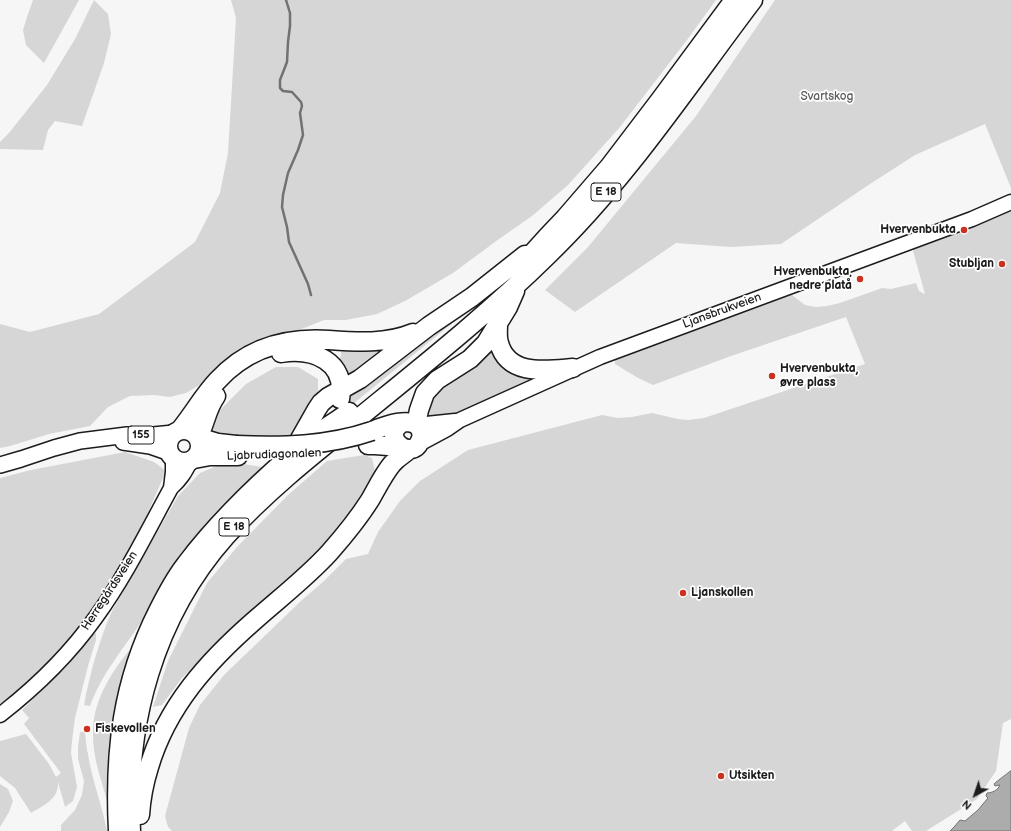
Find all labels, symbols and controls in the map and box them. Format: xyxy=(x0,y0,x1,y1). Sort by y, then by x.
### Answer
park label: Svartskog xyxy=(800,90,854,104)
road number: E 18 xyxy=(591,183,621,201)
place label: Hvervenbukta xyxy=(880,223,956,237)
marker: Hvervenbukta xyxy=(959,225,969,235)
place label: Stubljan xyxy=(949,257,994,271)
marker: Stubljan xyxy=(997,259,1007,269)
place label: Hvervenbukta, nedre platå xyxy=(774,265,852,293)
marker: Hvervenbukta, nedre platå xyxy=(855,274,865,284)
street label: Ljansbrukveien xyxy=(681,290,763,332)
place label: Hvervenbukta, øvre plass xyxy=(780,362,858,390)
marker: Hvervenbukta, øvre plass xyxy=(767,371,777,381)
road number: 155 xyxy=(128,426,154,444)
street label: Ljabrudiagonalen xyxy=(226,446,322,464)
road number: E 18 xyxy=(219,518,249,536)
street label: Herregårdsveien xyxy=(79,549,141,633)
place label: Ljanskollen xyxy=(691,586,753,600)
marker: Ljanskollen xyxy=(678,588,688,598)
place label: Fiskevollen xyxy=(95,722,156,736)
marker: Fiskevollen xyxy=(82,724,92,734)
place label: Utsikten xyxy=(729,769,774,783)
marker: Utsikten xyxy=(716,771,726,781)
north arrow xyxy=(955,775,995,815)
text: N xyxy=(960,797,974,812)

